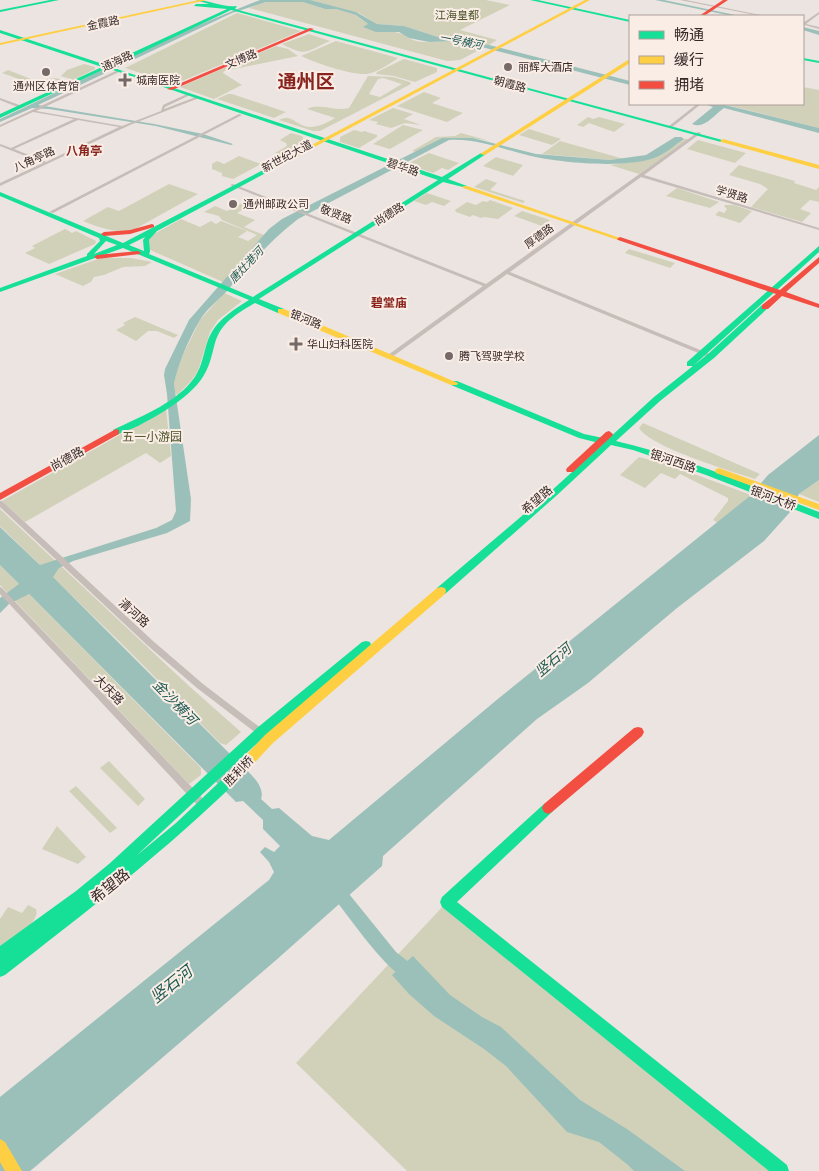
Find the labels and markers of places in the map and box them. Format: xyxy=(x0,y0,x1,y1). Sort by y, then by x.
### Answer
marker: 丽辉大酒店 xyxy=(502,61,514,73)
place label: 丽辉大酒店 xyxy=(518,61,573,73)
marker: 通州区体育馆 xyxy=(40,66,52,78)
marker: 城南医院 xyxy=(118,73,132,87)
place label: 城南医院 xyxy=(136,74,180,86)
place label: 通州区体育馆 xyxy=(13,80,79,92)
marker: 通州邮政公司 xyxy=(227,198,239,210)
place label: 通州邮政公司 xyxy=(243,198,309,210)
marker: 华山妇科医院 xyxy=(289,337,303,351)
place label: 华山妇科医院 xyxy=(307,338,373,350)
marker: 腾飞驾驶学校 xyxy=(443,350,455,362)
place label: 腾飞驾驶学校 xyxy=(459,350,525,362)

